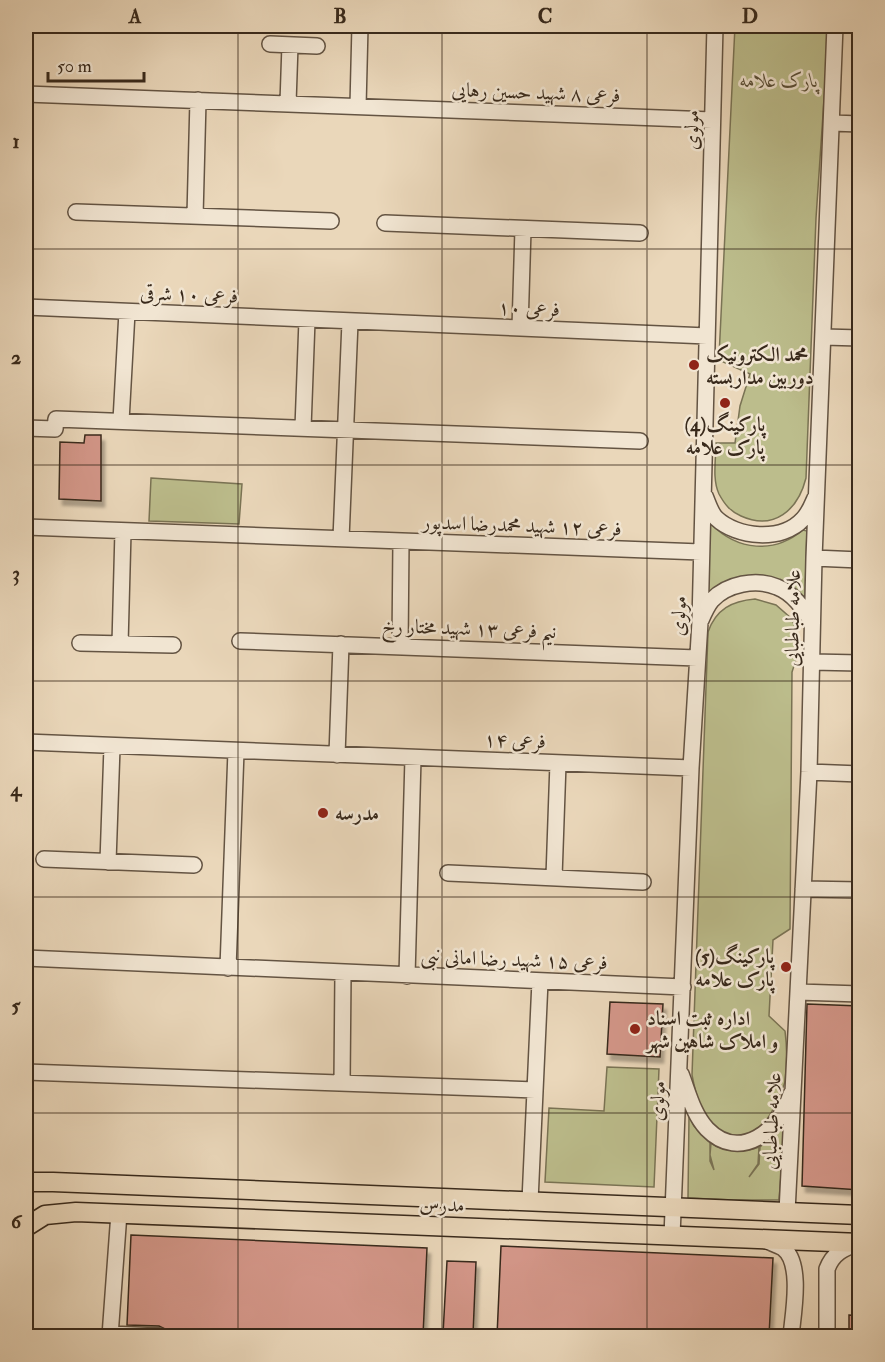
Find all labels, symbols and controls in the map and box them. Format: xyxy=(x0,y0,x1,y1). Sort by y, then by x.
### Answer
text: A xyxy=(128,4,142,29)
text: B xyxy=(333,4,347,29)
text: C xyxy=(538,4,552,29)
text: D xyxy=(742,4,758,29)
scale bar xyxy=(48,45,144,83)
text: 50 m xyxy=(57,55,92,78)
park label: پارک علامه xyxy=(740,68,821,95)
street label: فرعی ۸ شهید حسین رهایی xyxy=(451,77,621,109)
street label: مولوی xyxy=(679,110,704,150)
text: 1 xyxy=(12,129,20,154)
street label: فرعی ۱۰ شرقی xyxy=(139,280,239,310)
street label: فرعی ۱۰ xyxy=(498,295,560,322)
place label: محمد الکترونیک دوربین مداربسته xyxy=(706,342,814,390)
text: 2 xyxy=(11,345,21,370)
marker: محمد الکترونیک دوربین مداربسته xyxy=(687,358,701,372)
marker: پارکینگ(4) پارک علامه xyxy=(718,396,732,410)
place label: پارکینگ(4) پارک علامه xyxy=(685,411,767,462)
street label: فرعی ۱۲ شهید محمدرضا اسدپور xyxy=(420,509,622,543)
text: 3 xyxy=(12,561,20,586)
street label: علامه طباطبایی xyxy=(779,569,807,667)
street label: مولوی xyxy=(665,595,692,637)
street label: نیم فرعی ۱۳ شهید مختار رخ xyxy=(381,613,557,651)
street label: فرعی ۱۴ xyxy=(484,727,546,754)
text: 4 xyxy=(10,777,23,802)
place label: مدرسه xyxy=(335,801,379,826)
marker: مدرسه xyxy=(316,806,330,820)
place label: پارکینگ(5) پارک علامه xyxy=(695,943,775,994)
street label: فرعی ۱۵ شهید رضا امانی نبی xyxy=(420,944,608,977)
marker: پارکینگ(5) پارک علامه xyxy=(779,960,793,974)
text: 5 xyxy=(12,993,22,1018)
place label: اداره ثبت اسناد و املاک شاهین شهر xyxy=(645,1006,778,1054)
marker: اداره ثبت اسناد و املاک شاهین شهر xyxy=(628,1022,642,1036)
street label: علامه طباطبایی xyxy=(756,1072,788,1170)
street label: مولوی xyxy=(644,1080,671,1122)
street label: مدرس xyxy=(419,1191,465,1218)
text: 6 xyxy=(11,1209,23,1234)

